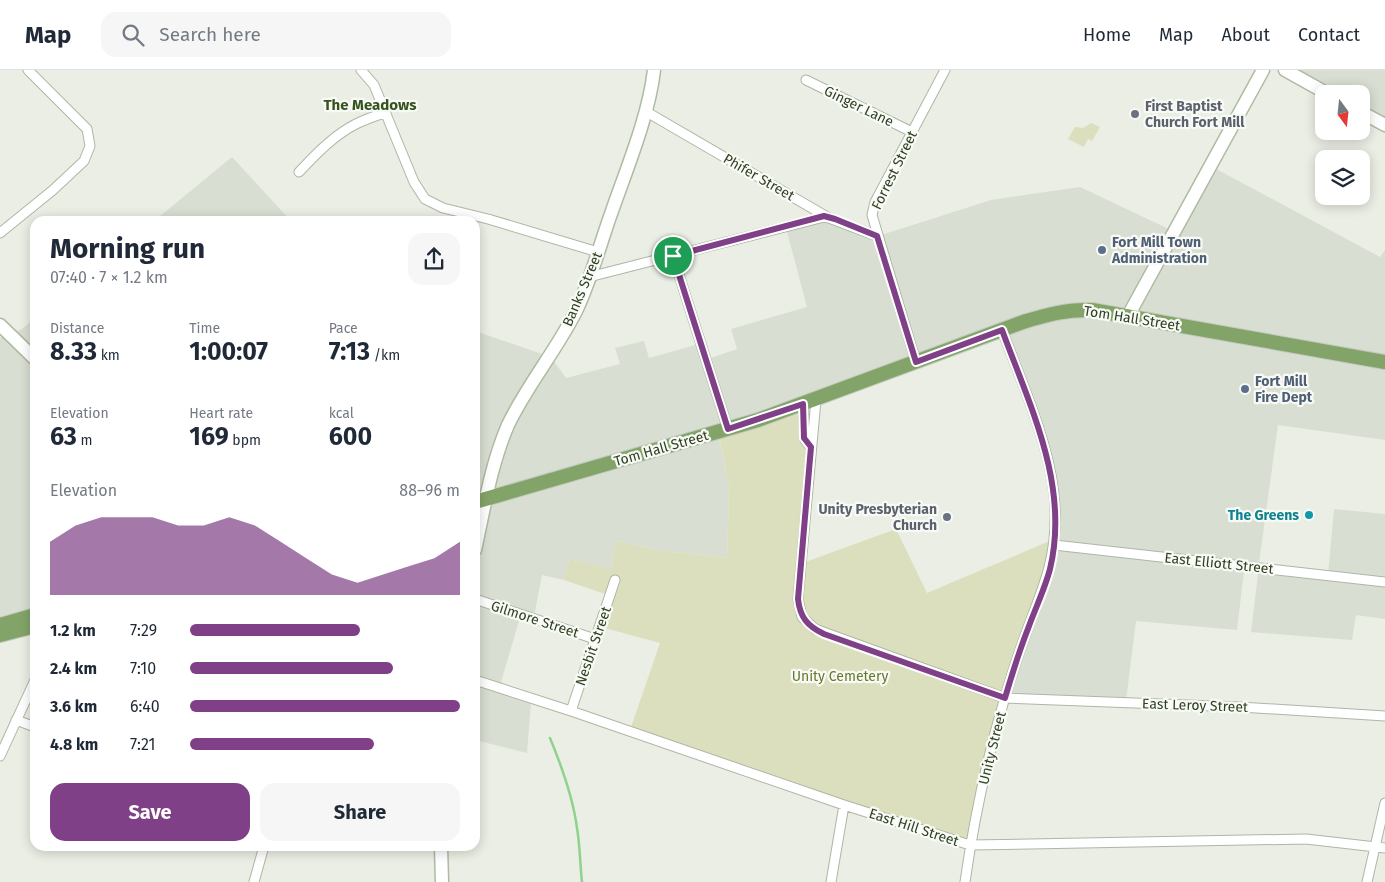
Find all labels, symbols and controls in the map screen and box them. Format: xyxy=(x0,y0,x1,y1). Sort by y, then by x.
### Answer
search box xyxy=(101,12,451,57)
text: Map xyxy=(25,21,71,49)
icon: search xyxy=(119,21,147,49)
text: Search here xyxy=(159,23,261,46)
text: Home xyxy=(1083,24,1131,46)
text: Map xyxy=(1159,24,1193,46)
text: About xyxy=(1221,24,1270,46)
text: Contact xyxy=(1298,24,1360,46)
street label: Ginger Lane xyxy=(821,82,896,131)
north arrow xyxy=(1315,85,1370,140)
map controls xyxy=(1315,85,1370,205)
district label: The Meadows xyxy=(324,96,416,114)
place label: First Baptist Church Fort Mill xyxy=(1145,98,1245,131)
marker: First Baptist Church Fort Mill xyxy=(1129,108,1141,120)
street label: Forrest Street xyxy=(868,127,921,213)
street label: Phifer Street xyxy=(720,150,798,205)
button: layers xyxy=(1315,150,1370,205)
text: Morning run xyxy=(50,232,205,265)
button: share xyxy=(408,233,460,285)
place label: Fort Mill Town Administration xyxy=(1111,234,1207,267)
pin xyxy=(652,235,694,277)
icon: arrive xyxy=(659,242,687,270)
marker: Fort Mill Town Administration xyxy=(1096,244,1108,256)
street label: Banks Street xyxy=(559,248,606,329)
text: 07:40 · 7 × 1.2 km xyxy=(50,268,168,287)
street label: Tom Hall Street xyxy=(1083,302,1182,335)
text: Distance xyxy=(50,320,104,337)
text: Time xyxy=(189,320,220,337)
text: Pace xyxy=(329,320,358,337)
text: 8.33 xyxy=(50,337,97,367)
text: 1:00:07 xyxy=(189,337,268,367)
text: 7:13 xyxy=(329,337,370,367)
text: km xyxy=(97,347,120,364)
text: /km xyxy=(370,347,400,364)
place label: Fort Mill Fire Dept xyxy=(1255,373,1313,406)
marker: Fort Mill Fire Dept xyxy=(1239,383,1251,395)
text: Elevation xyxy=(50,405,109,422)
text: Heart rate xyxy=(189,405,253,422)
text: kcal xyxy=(329,405,354,422)
text: 63 xyxy=(50,422,77,452)
text: 169 xyxy=(189,422,229,452)
text: 600 xyxy=(329,422,372,452)
street label: Tom Hall Street xyxy=(612,427,711,470)
text: m xyxy=(77,432,93,449)
text: bpm xyxy=(229,432,261,449)
text: Elevation xyxy=(50,481,117,500)
text: 88–96 m xyxy=(399,481,460,500)
place label: Unity Presbyterian Church xyxy=(818,501,937,534)
place label: The Greens xyxy=(1228,507,1299,524)
marker: The Greens xyxy=(1303,509,1315,521)
marker: Unity Presbyterian Church xyxy=(941,511,953,523)
street label: East Elliott Street xyxy=(1164,549,1275,578)
street label: Gilmore Street xyxy=(489,597,582,642)
street label: Nesbit Street xyxy=(572,603,615,688)
text: 1.2 km xyxy=(50,621,96,640)
text: 7:29 xyxy=(130,621,157,640)
text: 2.4 km xyxy=(50,659,97,678)
text: 7:10 xyxy=(130,659,156,678)
park label: Unity Cemetery xyxy=(792,668,888,685)
street label: East Leroy Street xyxy=(1142,695,1249,716)
text: 3.6 km xyxy=(50,697,97,716)
text: 6:40 xyxy=(130,697,160,716)
street label: Unity Street xyxy=(975,709,1010,787)
text: 4.8 km xyxy=(50,735,98,754)
text: 7:21 xyxy=(130,735,155,754)
button: Save xyxy=(50,783,250,841)
button: Share xyxy=(260,783,460,841)
street label: East Hill Street xyxy=(867,805,962,850)

